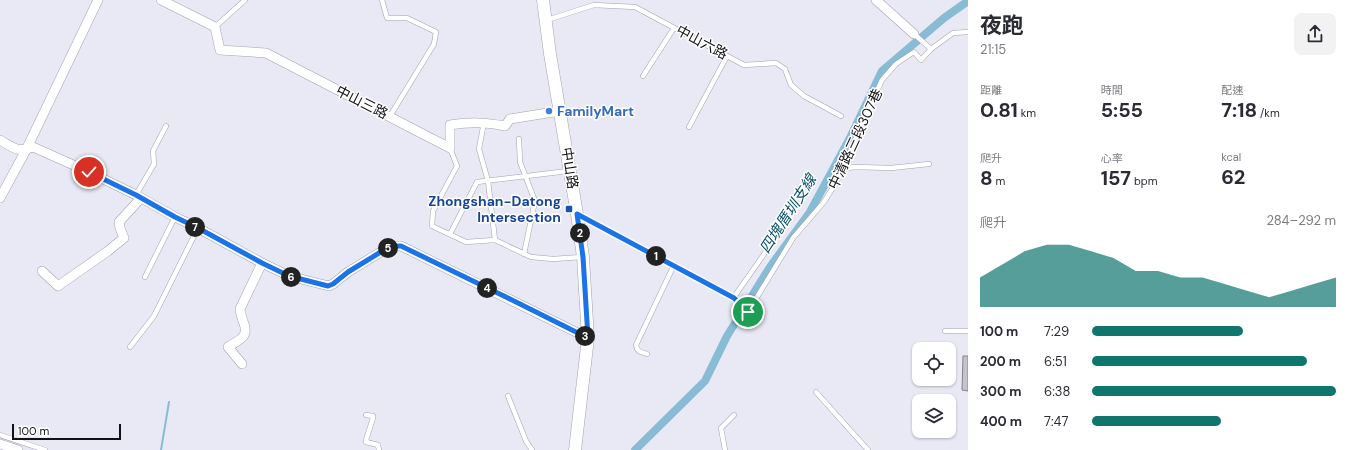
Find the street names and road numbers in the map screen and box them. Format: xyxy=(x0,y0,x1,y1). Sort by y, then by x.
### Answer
street label: 中山六路 xyxy=(673,21,731,63)
street label: 中山三路 xyxy=(333,81,391,123)
street label: 中清路三段307巷 xyxy=(824,86,886,192)
street label: 中山路 xyxy=(558,146,582,190)

